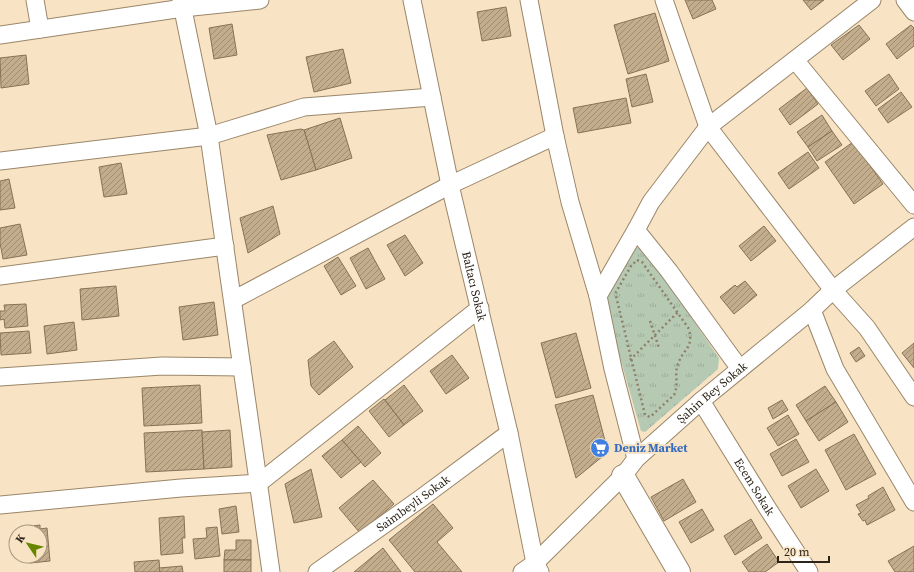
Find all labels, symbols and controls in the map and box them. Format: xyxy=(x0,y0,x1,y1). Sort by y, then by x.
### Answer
street label: Baltacı Sokak xyxy=(458,250,490,323)
street label: Şahin Bey Sokak xyxy=(673,358,751,427)
supermarket icon: Deniz Market xyxy=(589,437,611,459)
place label: Deniz Market xyxy=(614,440,688,456)
street label: Ecem Sokak xyxy=(730,455,778,519)
street label: Saimbeyli Sokak xyxy=(373,471,454,536)
north arrow xyxy=(8,524,48,564)
text: K xyxy=(12,531,29,546)
scale bar xyxy=(778,538,829,564)
text: 20 m xyxy=(784,544,810,560)

